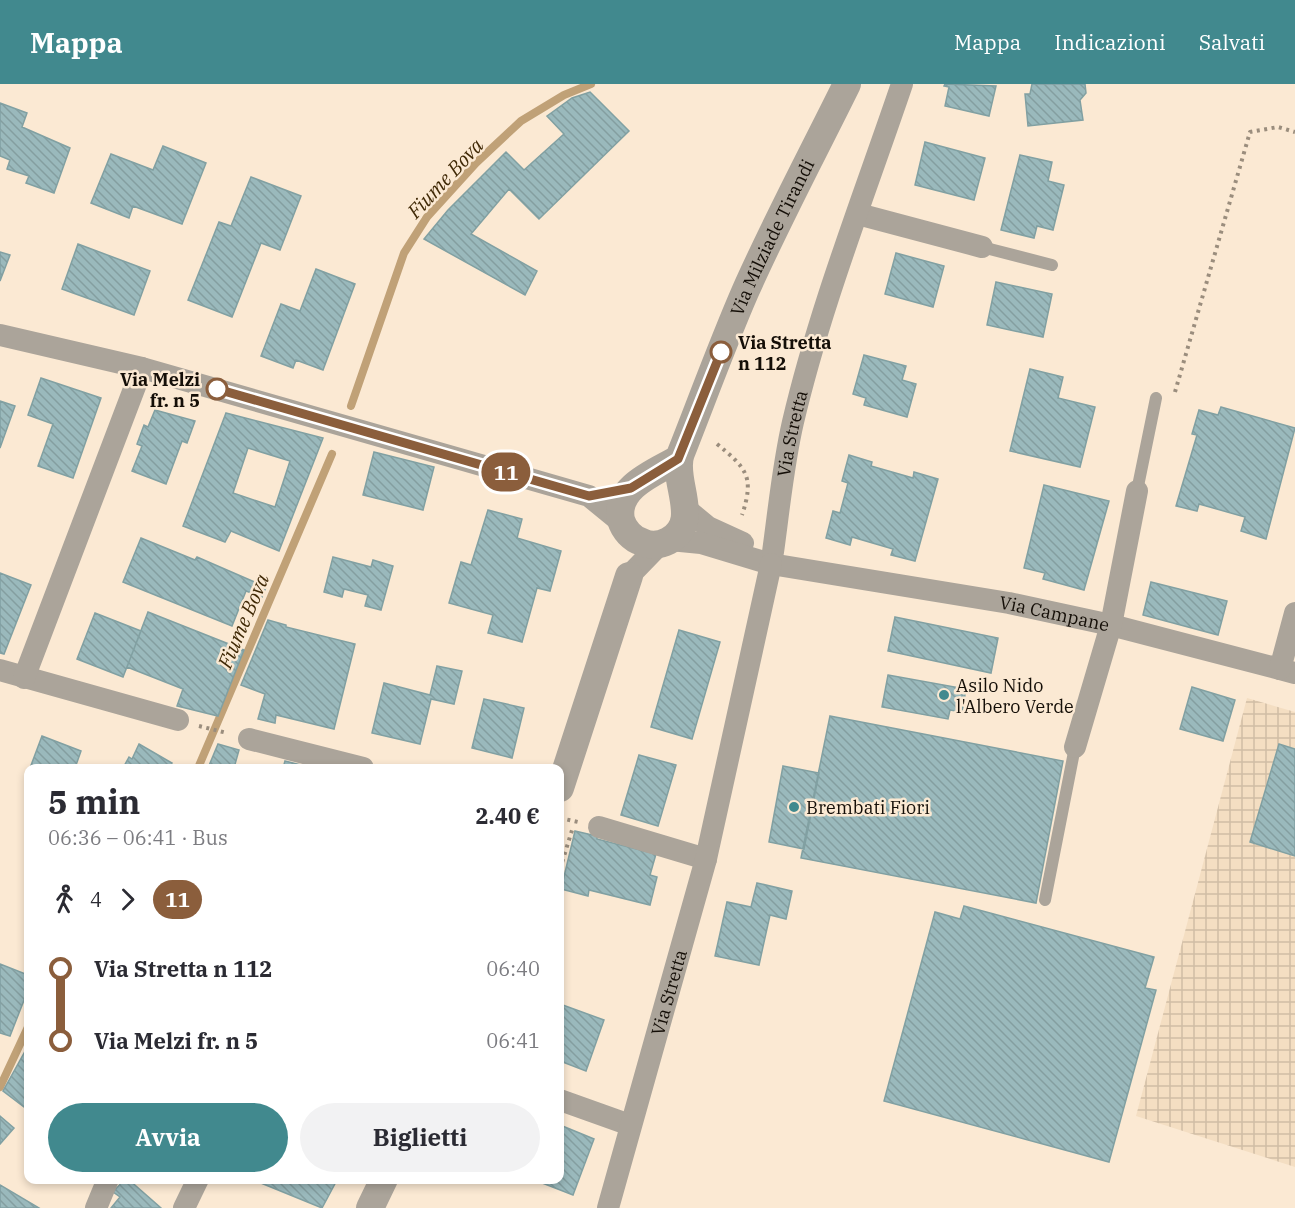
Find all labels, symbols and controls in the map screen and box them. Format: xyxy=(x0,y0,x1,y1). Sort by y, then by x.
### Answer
text: Mappa xyxy=(30,24,123,61)
text: Mappa xyxy=(954,28,1021,56)
text: Indicazioni xyxy=(1054,28,1166,56)
text: Salvati xyxy=(1199,28,1265,56)
water label: Fiume Bova xyxy=(400,132,489,225)
street label: Via Milziade Tirandi xyxy=(725,155,819,319)
place label: Via Stretta n 112 xyxy=(738,331,831,375)
marker: Via Stretta n 112 xyxy=(710,341,732,363)
place label: Via Melzi fr. n 5 xyxy=(120,368,200,412)
marker: Via Melzi fr. n 5 xyxy=(206,378,228,400)
street label: Via Stretta xyxy=(772,387,812,479)
line badge: 11 xyxy=(479,452,533,492)
text: 11 xyxy=(493,458,519,486)
water label: Fiume Bova xyxy=(211,569,275,673)
street label: Via Campane xyxy=(998,590,1112,636)
place label: Asilo Nido l'Albero Verde xyxy=(956,674,1074,718)
marker: Asilo Nido l'Albero Verde xyxy=(937,688,951,702)
text: 5 min xyxy=(48,780,140,823)
place label: Brembati Fiori xyxy=(806,796,930,819)
marker: Brembati Fiori xyxy=(787,800,801,814)
text: 2.40 € xyxy=(475,801,540,830)
text: 06:36 – 06:41 · Bus xyxy=(48,824,228,851)
icon: walk xyxy=(48,883,81,916)
icon: forward xyxy=(111,883,144,916)
text: 11 xyxy=(165,885,190,913)
text: 4 xyxy=(90,886,102,913)
street label: Via Stretta xyxy=(646,947,692,1038)
text: Via Stretta n 112 xyxy=(94,954,273,983)
text: 06:40 xyxy=(486,955,540,982)
text: Via Melzi fr. n 5 xyxy=(94,1026,258,1055)
text: 06:41 xyxy=(486,1027,540,1054)
button: Avvia xyxy=(48,1103,288,1172)
button: Biglietti xyxy=(300,1103,540,1172)

